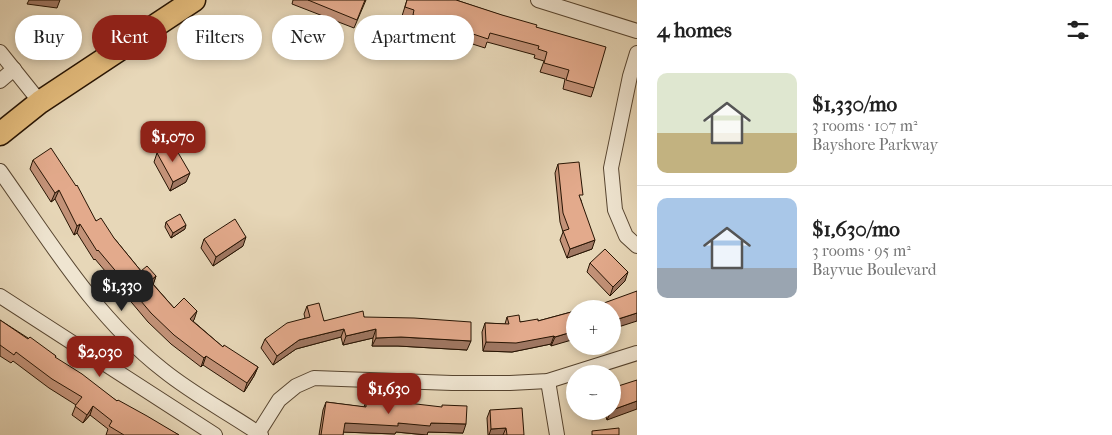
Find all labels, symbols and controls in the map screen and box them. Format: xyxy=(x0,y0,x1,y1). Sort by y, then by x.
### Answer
chip: Buy xyxy=(15,15,82,60)
chip: Rent xyxy=(92,15,167,60)
chip: Filters xyxy=(177,15,262,60)
chip: New xyxy=(272,15,344,60)
chip: Apartment xyxy=(354,15,474,60)
icon: filters xyxy=(1064,16,1092,44)
text: 4 homes xyxy=(657,18,732,42)
text: $1,330/mo xyxy=(812,92,897,116)
icon: home xyxy=(697,93,757,153)
text: 3 rooms · 107 m² xyxy=(812,116,918,135)
pin: $1,070 xyxy=(132,120,214,163)
text: $1,070 xyxy=(151,127,195,146)
text: Bayshore Parkway xyxy=(812,135,938,154)
text: $1,630/mo xyxy=(812,217,900,241)
icon: home xyxy=(697,218,757,278)
text: 3 rooms · 95 m² xyxy=(812,241,911,260)
text: Bayvue Boulevard xyxy=(812,260,937,279)
pin: $1,330 xyxy=(81,270,163,312)
text: $1,330 xyxy=(102,276,142,295)
map controls xyxy=(566,300,621,420)
button: + xyxy=(566,300,621,355)
pin: $2,030 xyxy=(59,336,141,378)
text: $2,030 xyxy=(78,342,122,361)
button: − xyxy=(566,365,621,420)
pin: $1,630 xyxy=(348,372,430,415)
text: $1,630 xyxy=(368,379,410,398)

